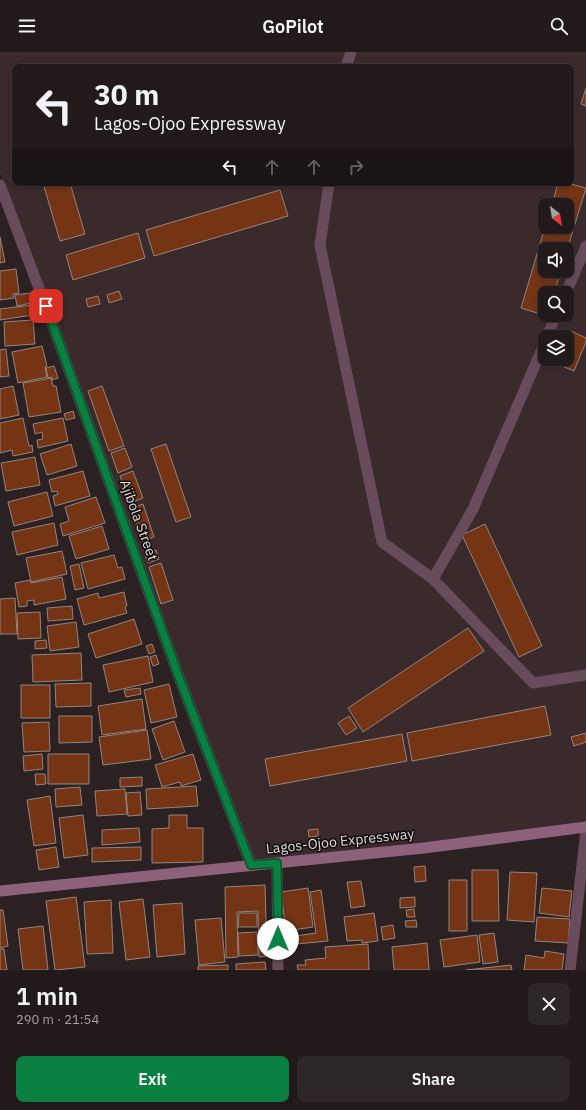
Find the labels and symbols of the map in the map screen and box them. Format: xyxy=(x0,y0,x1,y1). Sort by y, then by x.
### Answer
north arrow xyxy=(538,198,574,234)
pin xyxy=(29,289,63,323)
street label: Ajibola Street xyxy=(116,477,162,563)
street label: Lagos-Ojoo Expressway xyxy=(265,824,415,858)
position arrow xyxy=(257,918,299,960)

